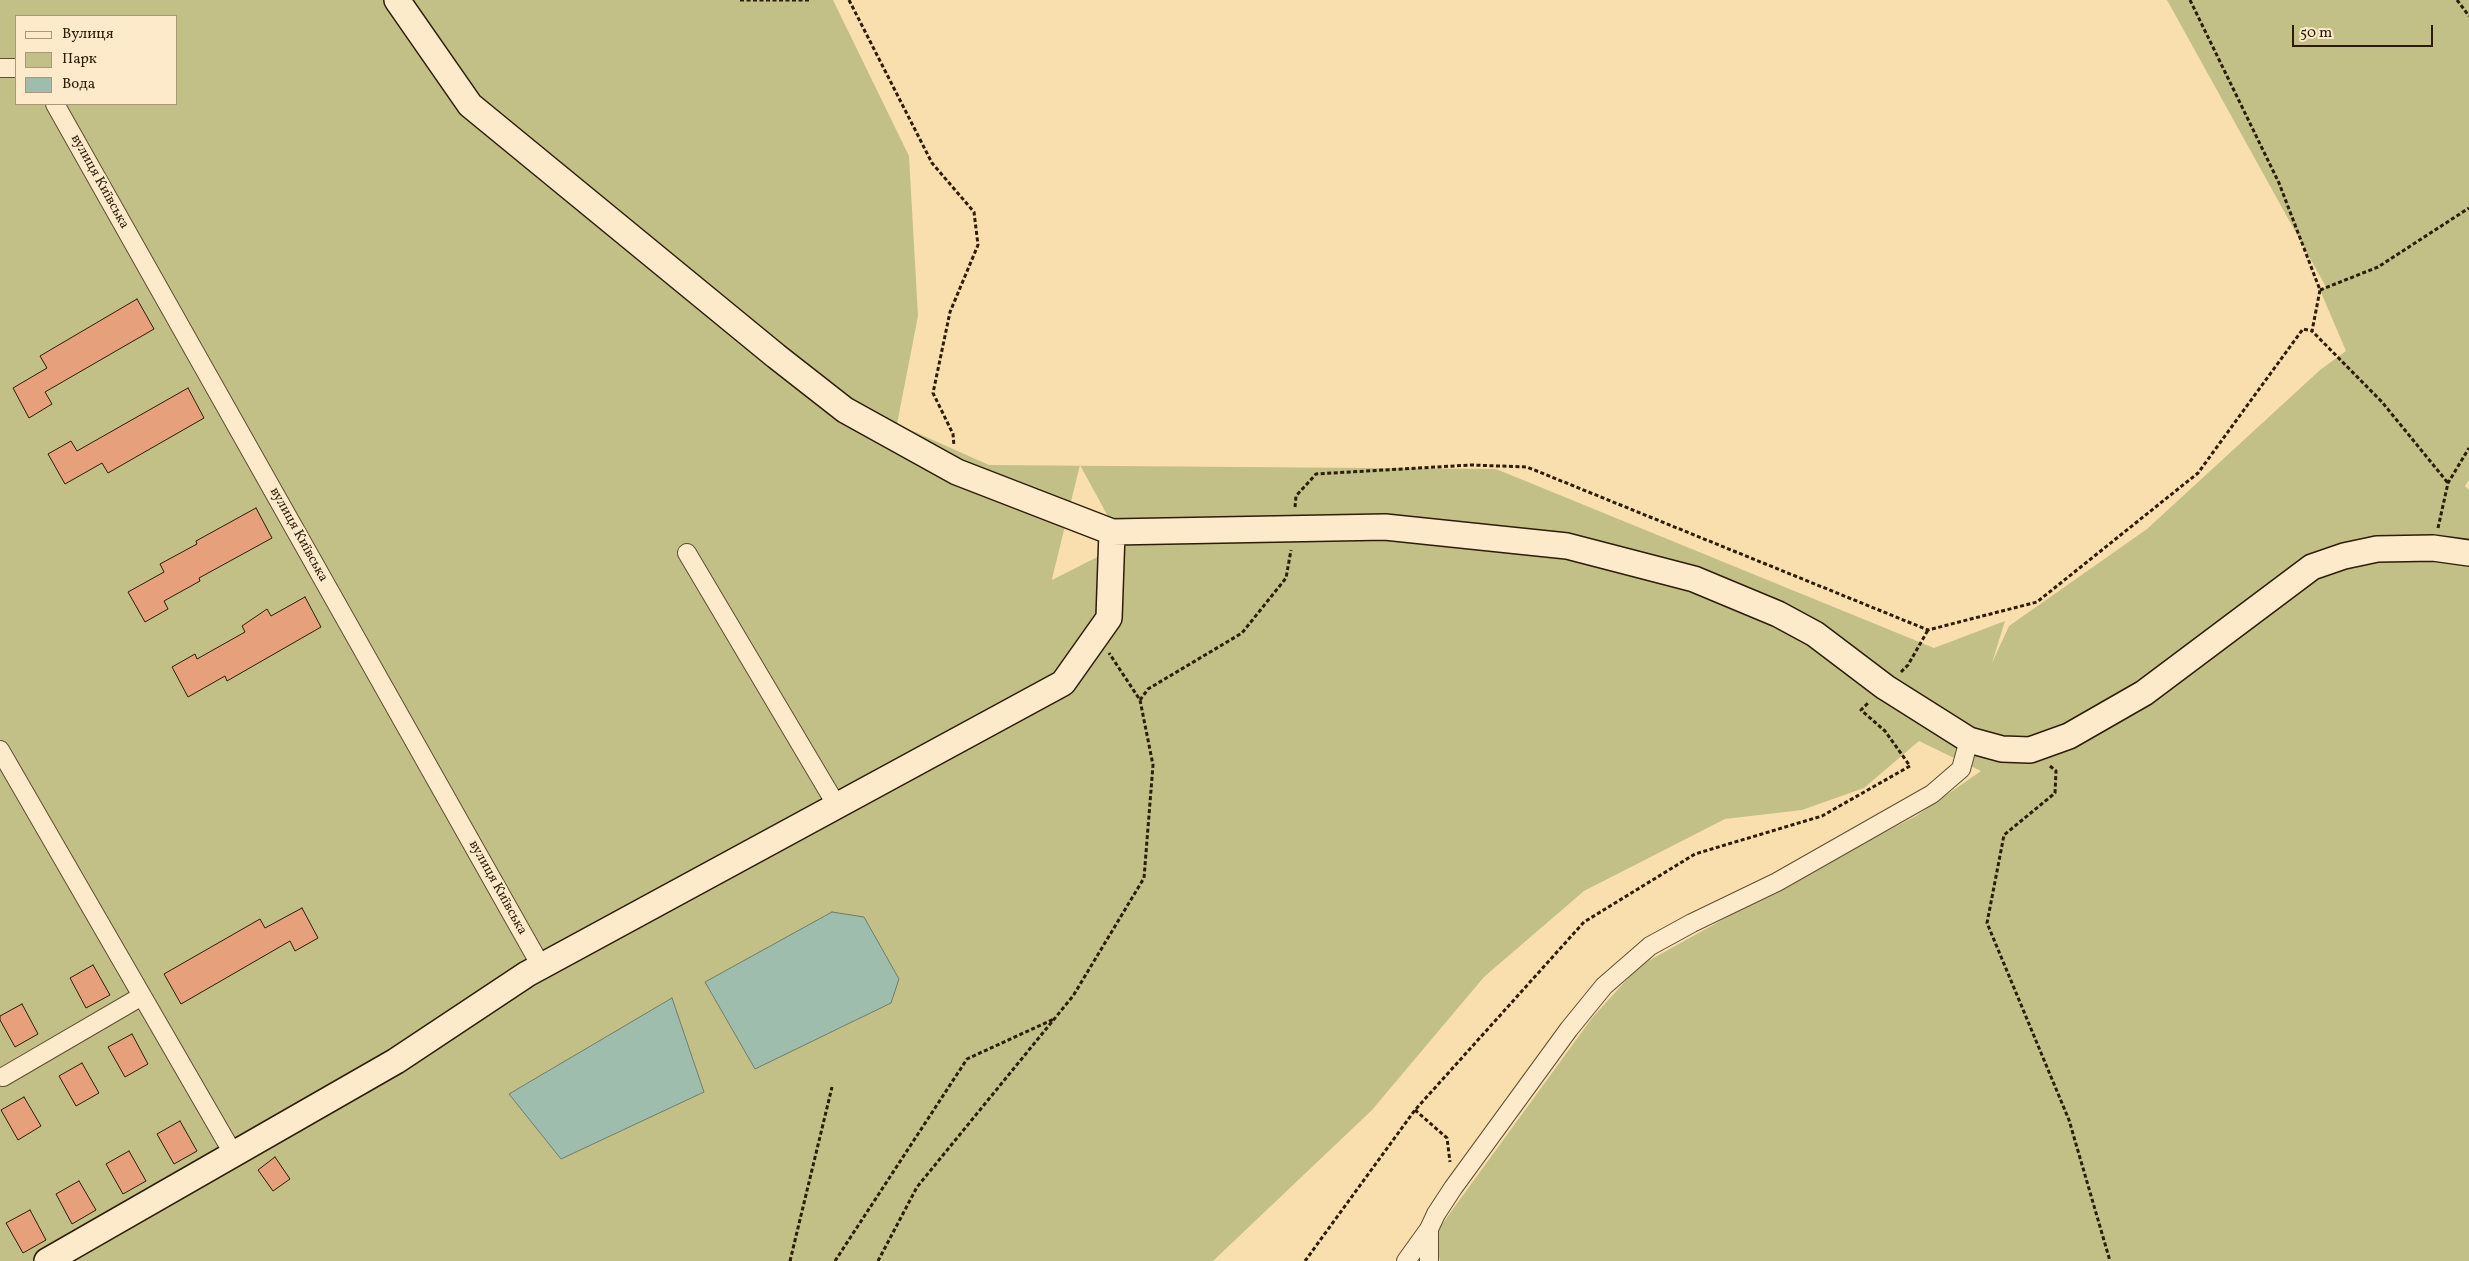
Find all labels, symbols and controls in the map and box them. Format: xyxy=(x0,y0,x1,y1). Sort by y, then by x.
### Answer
legend xyxy=(15,15,178,105)
scale bar xyxy=(2294,15,2435,47)
text: 50 m xyxy=(2300,23,2332,44)
text: Вулиця xyxy=(62,24,113,45)
text: Парк xyxy=(62,49,97,70)
text: Вода xyxy=(62,74,95,95)
street label: вулиця Київська xyxy=(66,132,132,232)
street label: вулиця Київська xyxy=(265,485,331,585)
street label: вулиця Київська xyxy=(464,838,530,938)

